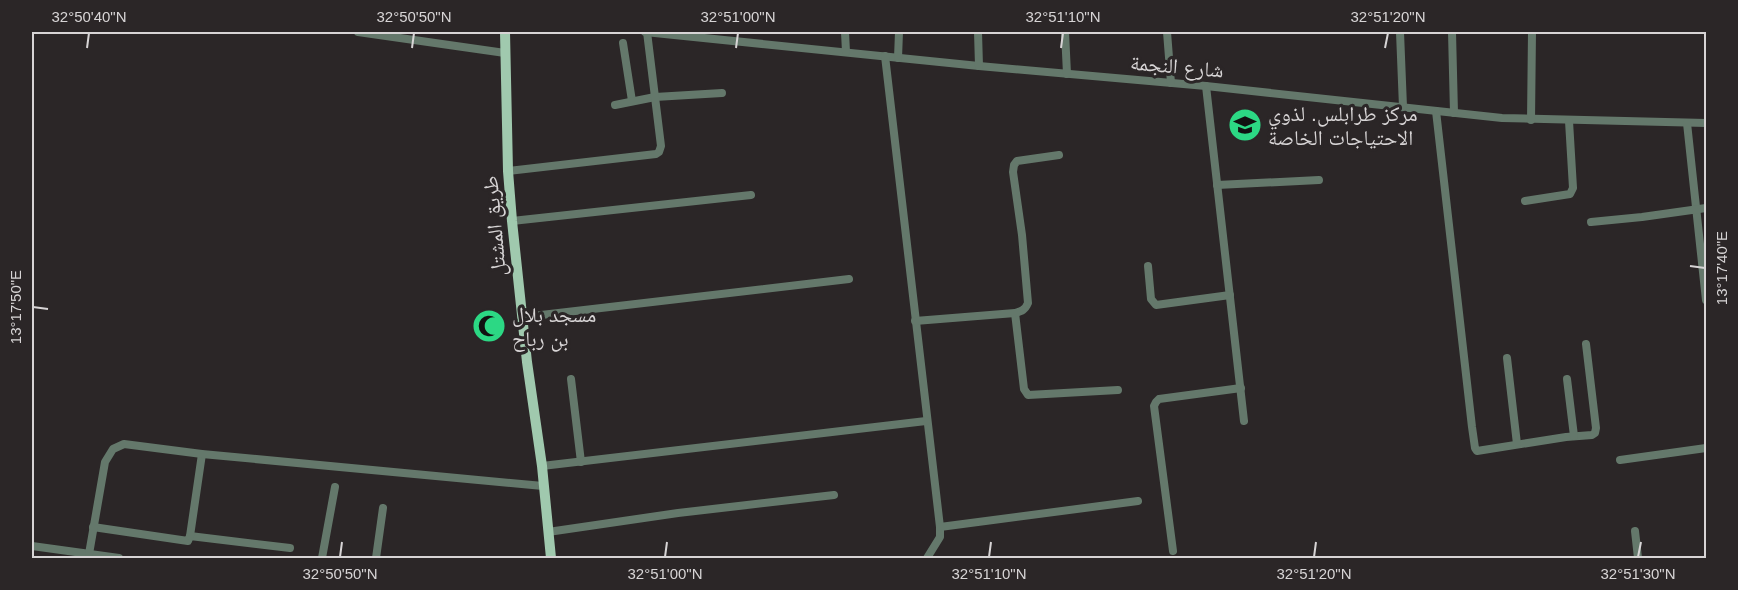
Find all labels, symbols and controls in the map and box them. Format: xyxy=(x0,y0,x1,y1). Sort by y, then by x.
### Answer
text: 32°50'40"N xyxy=(51,8,127,25)
text: 32°50'50"N xyxy=(376,8,452,25)
text: 32°51'00"N xyxy=(700,8,776,25)
text: 32°51'10"N xyxy=(1025,8,1101,25)
text: 32°51'20"N xyxy=(1350,8,1426,25)
street label: شارع النجمة xyxy=(1129,50,1225,84)
place label: مركز طرابلس. لذوي الاحتياجات الخاصة xyxy=(1268,102,1418,149)
school or university icon: مركز طرابلس. لذوي الاحتياجات الخاصة xyxy=(1227,107,1263,143)
street label: طريق المشتل xyxy=(478,175,512,277)
text: 13°17'40"E xyxy=(1713,231,1730,305)
text: 13°17'50"E xyxy=(7,270,24,344)
place label: مسجد بلال بن رباح xyxy=(512,303,596,352)
mosque icon: مسجد بلال بن رباح xyxy=(471,308,507,344)
text: 32°50'50"N xyxy=(302,565,378,582)
text: 32°51'00"N xyxy=(627,565,703,582)
text: 32°51'10"N xyxy=(951,565,1027,582)
text: 32°51'20"N xyxy=(1276,565,1352,582)
text: 32°51'30"N xyxy=(1600,565,1676,582)

